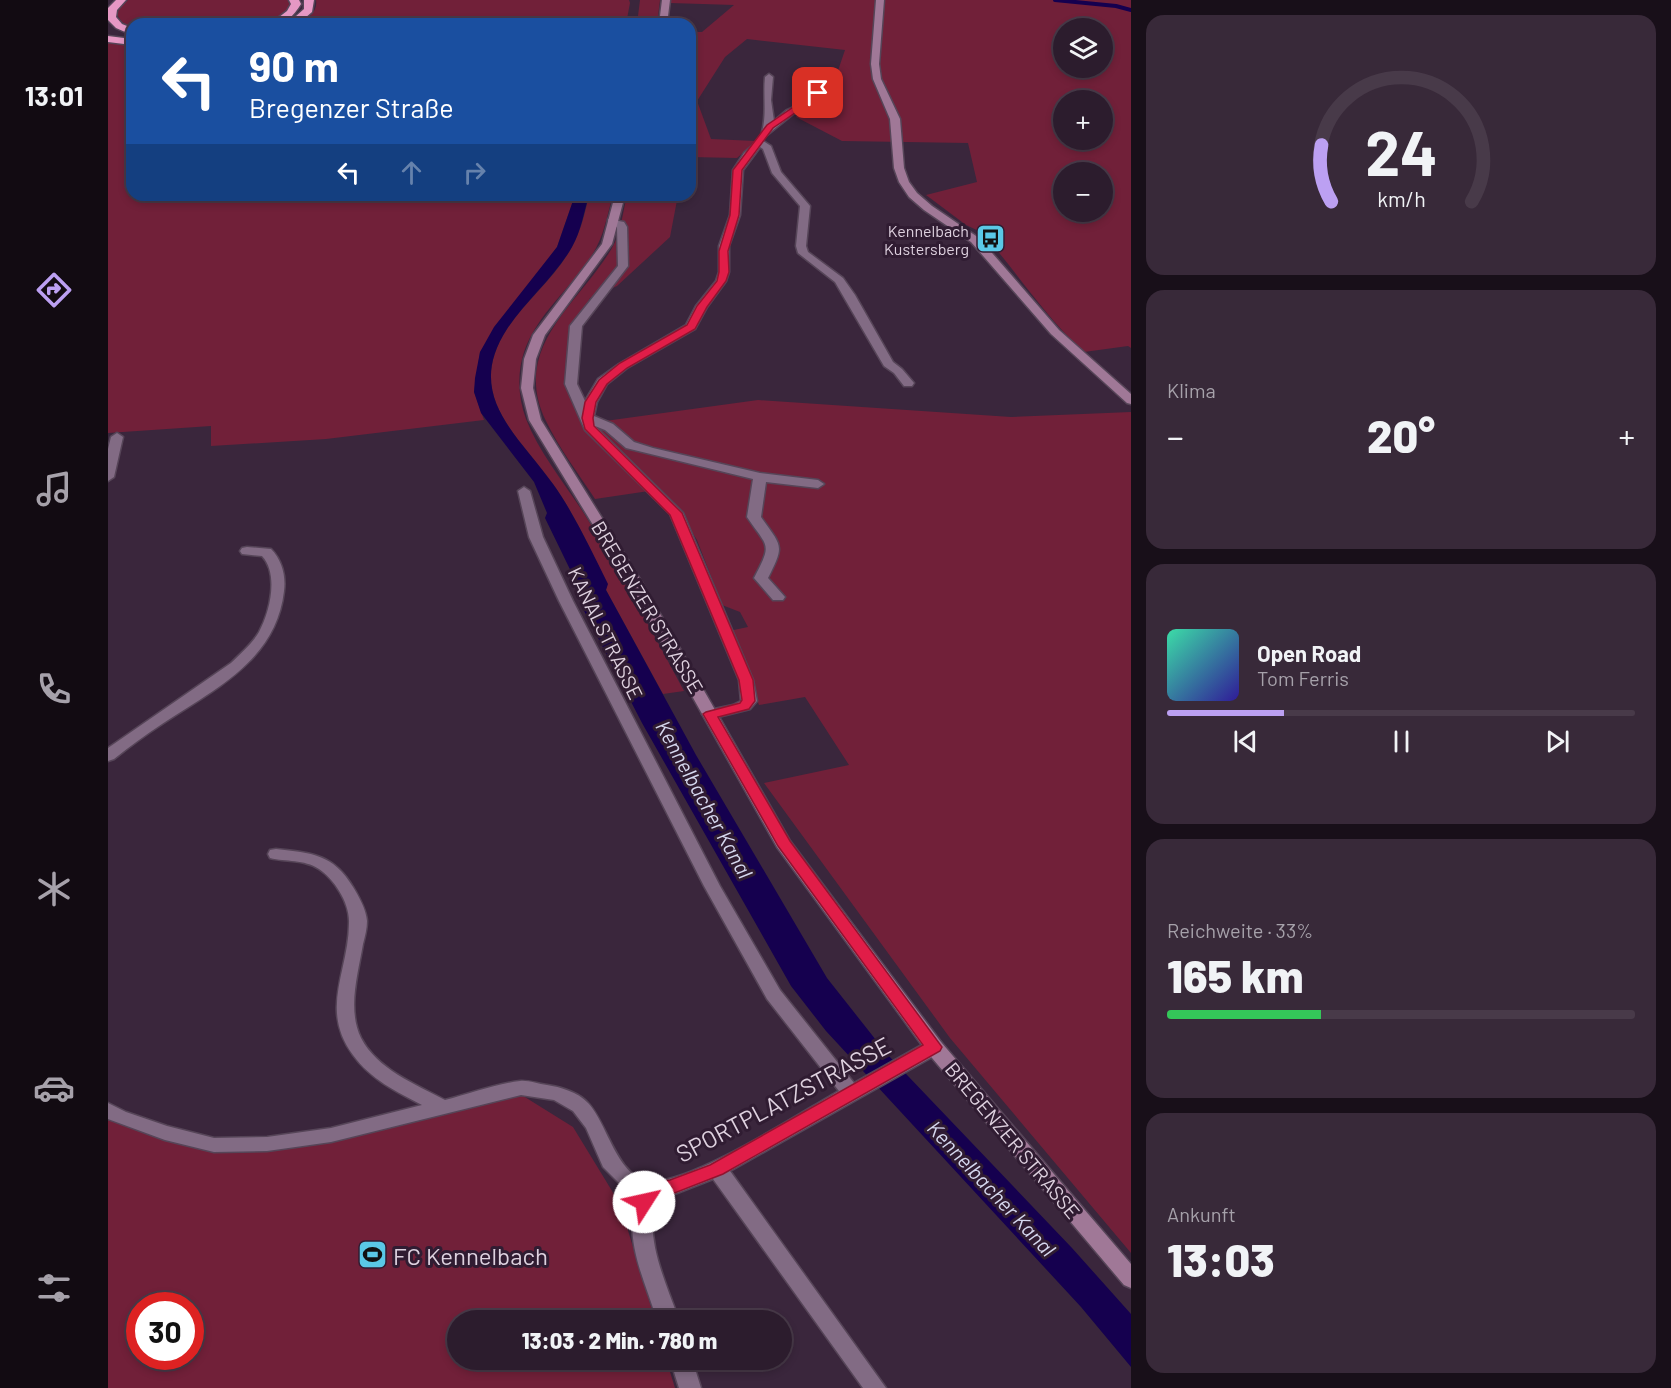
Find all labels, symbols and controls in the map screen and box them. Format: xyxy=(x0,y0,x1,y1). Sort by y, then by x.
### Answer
map controls xyxy=(1053,18,1113,222)
button: layers xyxy=(1053,18,1113,78)
text: 90 m xyxy=(249,40,339,90)
icon: left xyxy=(150,42,228,120)
pin xyxy=(792,67,843,118)
icon: arrive xyxy=(801,76,834,109)
text: 13:01 xyxy=(25,79,83,111)
button: + xyxy=(1053,90,1113,150)
text: Bregenzer Straße xyxy=(249,91,454,123)
text: 24 xyxy=(1365,114,1437,188)
icon: left xyxy=(332,156,365,189)
icon: ahead xyxy=(395,156,428,189)
icon: right xyxy=(458,156,491,189)
button: − xyxy=(1053,162,1113,222)
text: km/h xyxy=(1377,186,1425,211)
place label: Kennelbach Kustersberg xyxy=(884,221,969,258)
bus stop icon: Kennelbach Kustersberg xyxy=(974,223,1006,255)
icon: directions xyxy=(33,269,75,311)
text: Klima xyxy=(1167,378,1216,402)
text: 20° xyxy=(1367,408,1435,462)
text: − xyxy=(1167,416,1184,456)
text: + xyxy=(1619,416,1635,456)
icon: music xyxy=(33,468,75,510)
street label: BREGENZER STRASSE xyxy=(587,517,709,697)
street label: KANALSTRASSE xyxy=(564,563,648,703)
text: Open Road xyxy=(1257,640,1361,666)
text: Tom Ferris xyxy=(1257,666,1349,690)
icon: phone xyxy=(33,668,75,710)
water label: Kennelbacher Kanal xyxy=(651,716,759,882)
icon: previous xyxy=(1229,725,1262,758)
icon: pause xyxy=(1385,725,1418,758)
icon: next xyxy=(1541,725,1574,758)
icon: climate xyxy=(33,868,75,910)
text: Reichweite · 33% xyxy=(1167,918,1313,942)
text: 165 km xyxy=(1167,948,1303,1002)
street label: SPORTPLATZSTRASSE xyxy=(671,1030,895,1168)
street label: BREGENZER STRASSE xyxy=(941,1057,1085,1223)
icon: car xyxy=(33,1067,75,1109)
water label: Kennelbacher Kanal xyxy=(923,1115,1062,1261)
position arrow xyxy=(612,1170,676,1234)
text: Ankunft xyxy=(1167,1202,1236,1226)
text: 13:03 xyxy=(1167,1232,1275,1286)
sports icon: FC Kennelbach xyxy=(356,1239,388,1271)
place label: FC Kennelbach xyxy=(393,1241,548,1270)
icon: filters xyxy=(33,1267,75,1309)
speed limit sign: 30 xyxy=(126,1292,204,1370)
text: 13:03 · 2 Min. · 780 m xyxy=(522,1327,717,1353)

